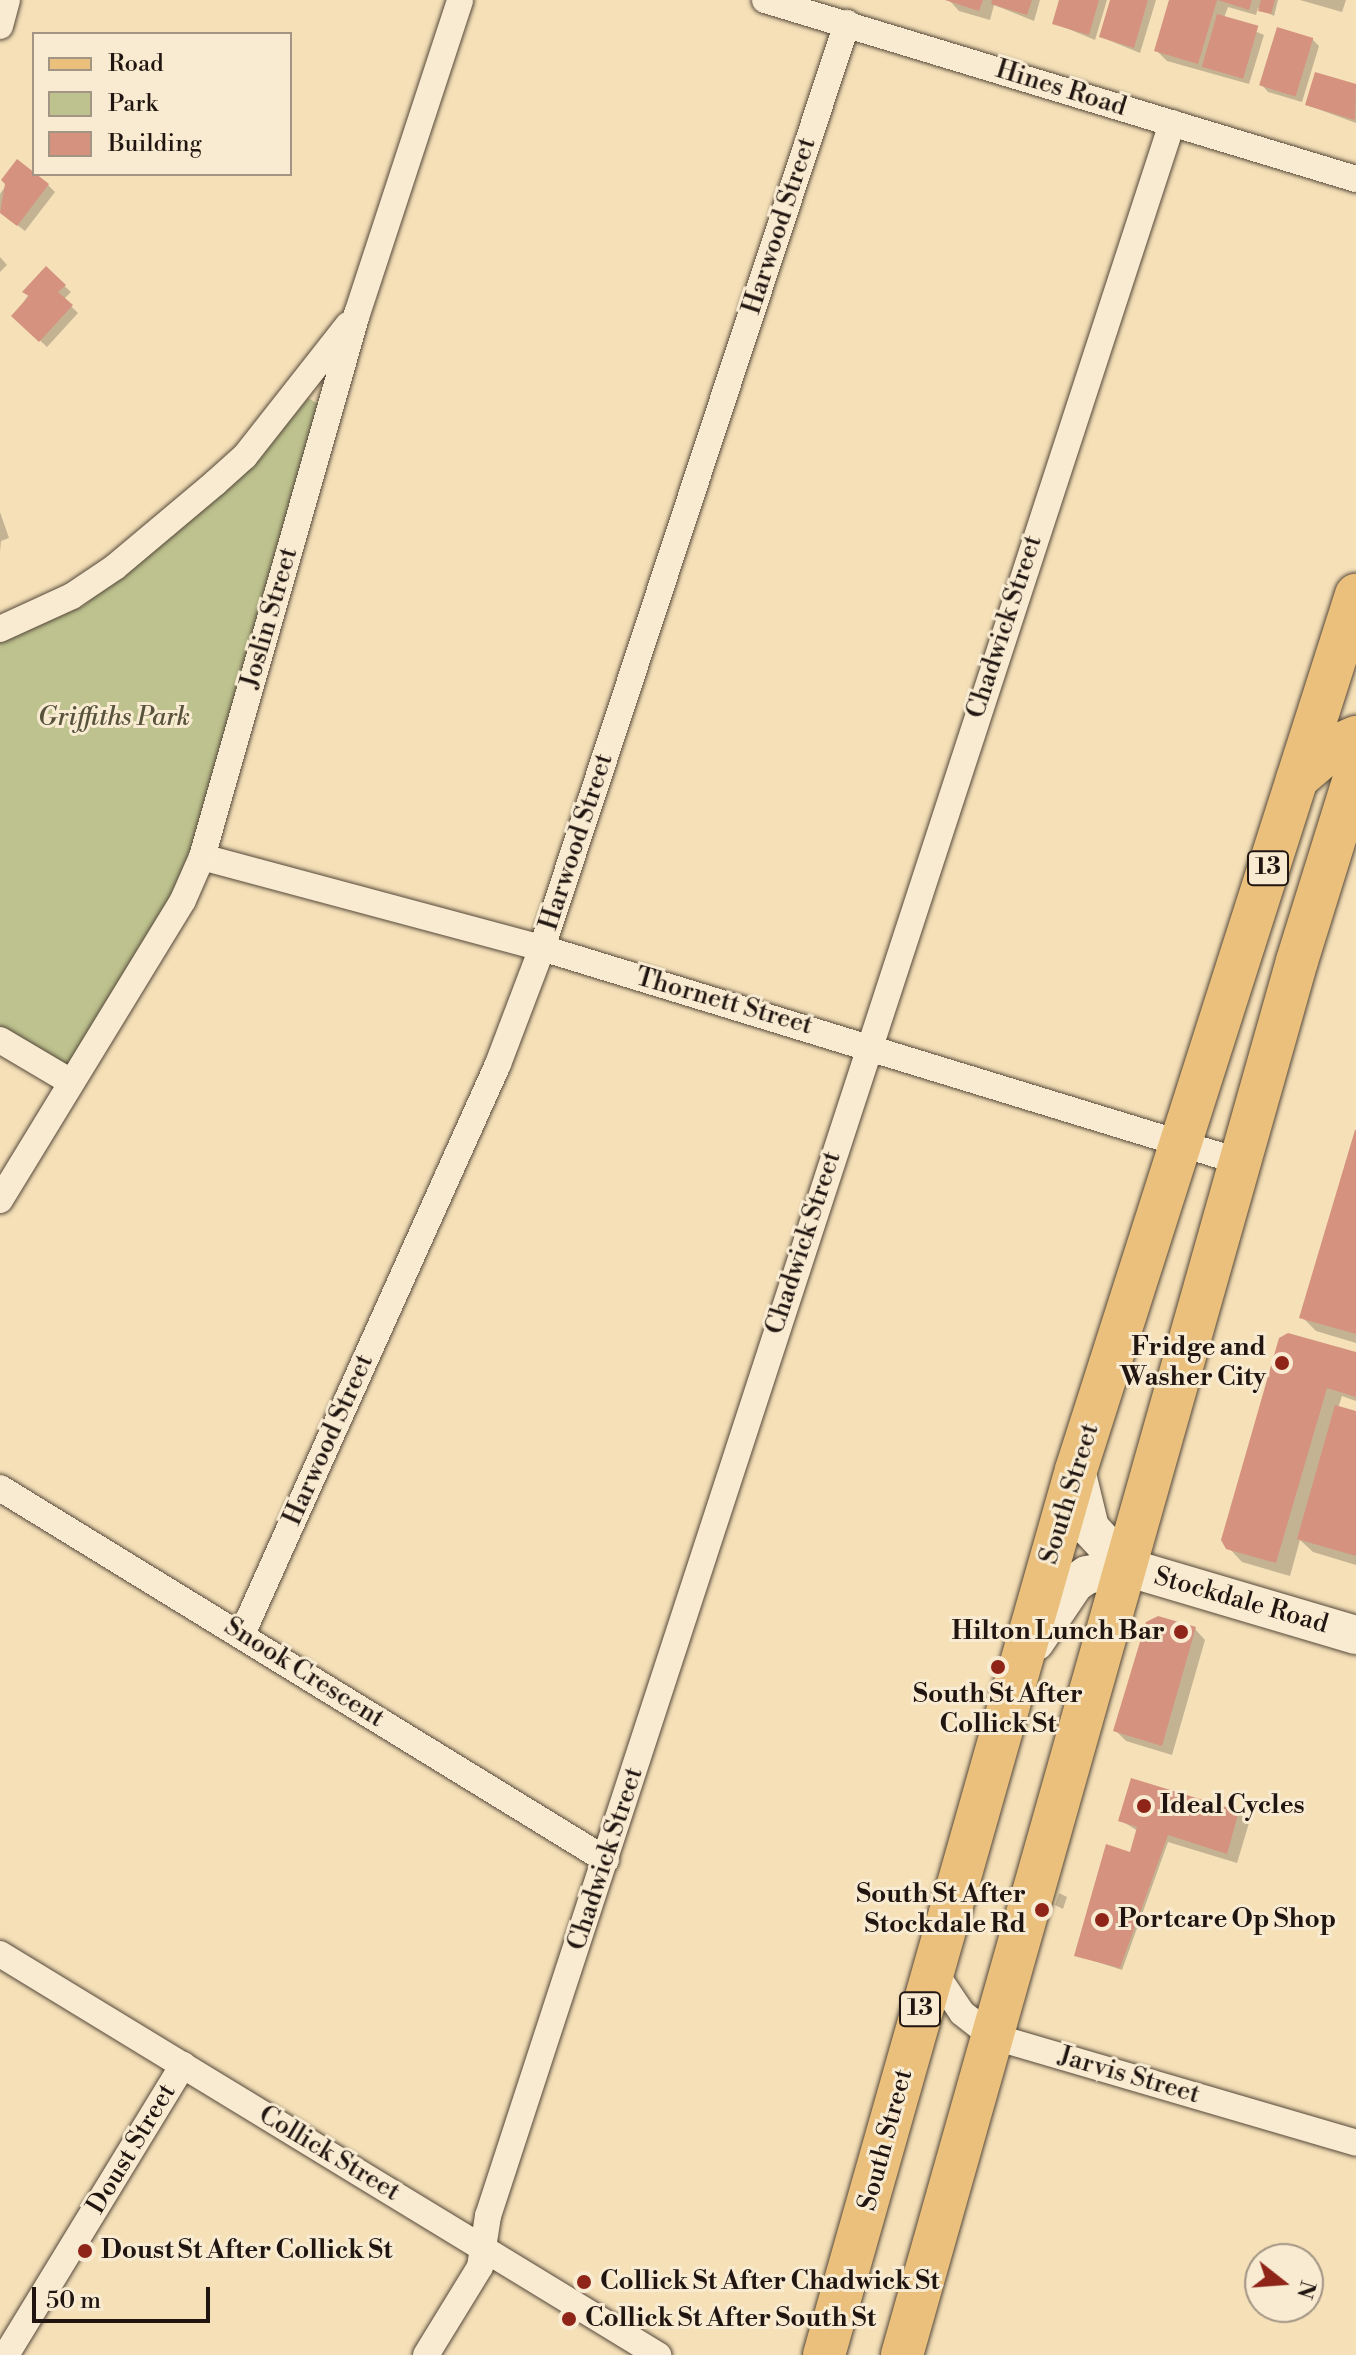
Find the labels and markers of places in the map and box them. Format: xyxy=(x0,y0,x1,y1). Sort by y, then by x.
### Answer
place label: Fridge and Washer City xyxy=(1120,1332,1266,1394)
marker: Fridge and Washer City xyxy=(1273,1354,1291,1372)
place label: Hilton Lunch Bar xyxy=(952,1616,1165,1648)
marker: Hilton Lunch Bar xyxy=(1172,1623,1190,1641)
marker: South St After Collick St xyxy=(989,1658,1007,1676)
place label: South St After Collick St xyxy=(913,1679,1083,1740)
place label: Ideal Cycles xyxy=(1160,1790,1305,1822)
marker: Ideal Cycles xyxy=(1135,1797,1153,1815)
place label: South St After Stockdale Rd xyxy=(856,1879,1026,1940)
marker: South St After Stockdale Rd xyxy=(1033,1901,1051,1919)
place label: Portcare Op Shop xyxy=(1118,1904,1336,1936)
marker: Portcare Op Shop xyxy=(1093,1911,1111,1929)
place label: Doust St After Collick St xyxy=(101,2235,393,2267)
marker: Doust St After Collick St xyxy=(76,2242,94,2260)
place label: Collick St After Chadwick St xyxy=(600,2266,940,2298)
marker: Collick St After Chadwick St xyxy=(575,2273,593,2291)
place label: Collick St After South St xyxy=(585,2303,876,2335)
marker: Collick St After South St xyxy=(560,2310,578,2328)

